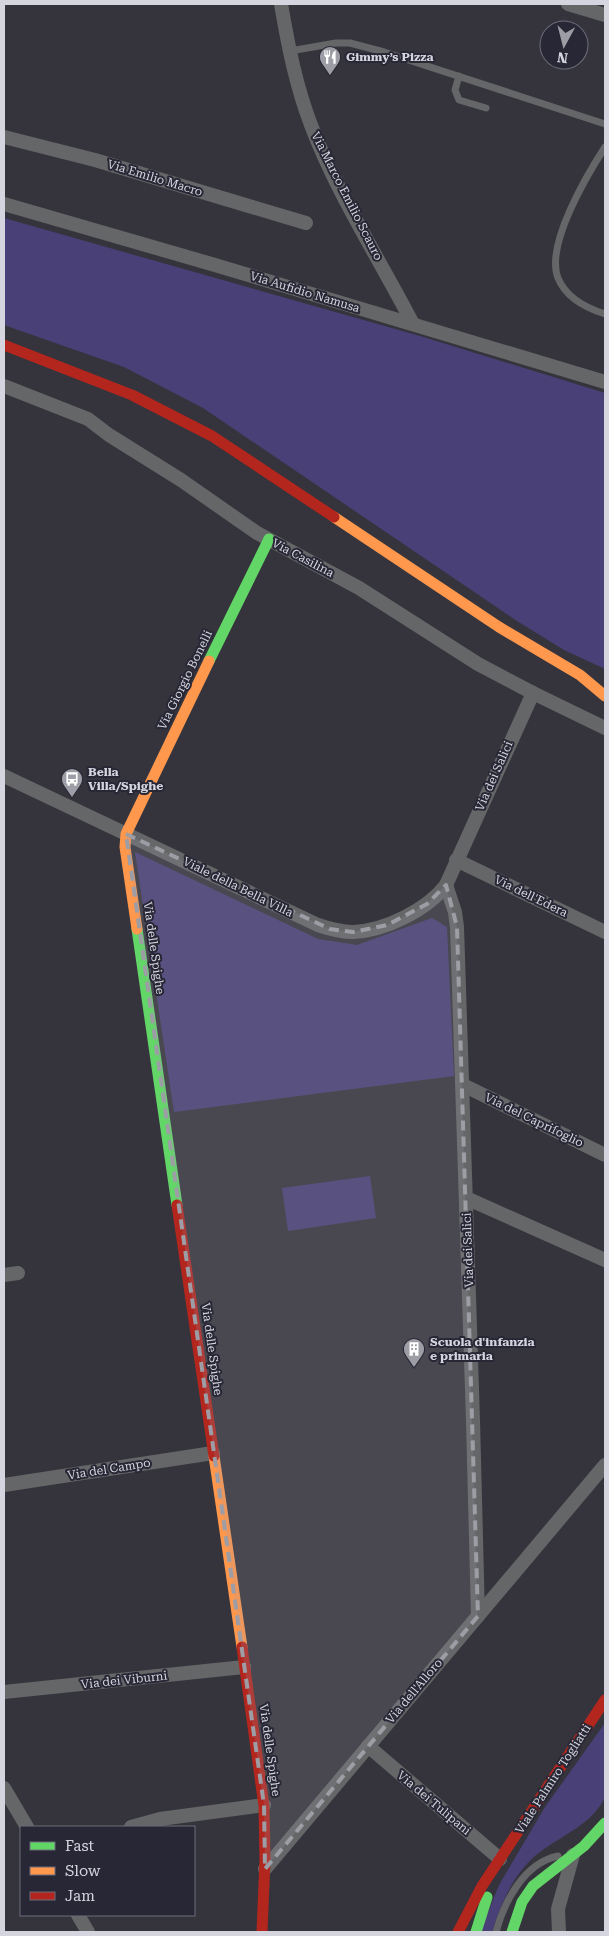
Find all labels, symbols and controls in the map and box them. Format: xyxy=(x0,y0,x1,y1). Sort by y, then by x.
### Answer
north arrow xyxy=(539,20,589,70)
restaurant icon: Gimmy’s Pizza xyxy=(318,45,342,76)
text: N xyxy=(556,49,569,67)
place label: Gimmy’s Pizza xyxy=(346,50,434,64)
street label: Via Marco Emilio Scauro xyxy=(308,129,386,263)
street label: Via Emilio Macro xyxy=(106,157,204,199)
street label: Via Aufidio Namusa xyxy=(248,269,362,315)
street label: Via Casilina xyxy=(270,536,337,580)
street label: Via Giorgio Bonelli xyxy=(155,628,215,732)
street label: Via dei Salici xyxy=(472,739,516,813)
place label: Bella Villa/Spighe xyxy=(88,765,163,793)
bus stop icon: Bella Villa/Spighe xyxy=(60,767,84,798)
street label: Viale della Bella Villa xyxy=(181,854,296,920)
street label: Via dell'Edera xyxy=(492,872,570,920)
street label: Via delle Spighe xyxy=(141,901,167,996)
street label: Via del Caprifoglio xyxy=(482,1090,586,1150)
street label: Via dei Salici xyxy=(460,1212,476,1288)
street label: Via delle Spighe xyxy=(199,1302,225,1397)
place label: Scuola d'infanzia e primaria xyxy=(430,1335,535,1363)
building icon: Scuola d'infanzia e primaria xyxy=(402,1337,426,1368)
street label: Via del Campo xyxy=(66,1456,152,1482)
street label: Via dell'Alloro xyxy=(383,1656,445,1726)
street label: Via dei Viburni xyxy=(80,1668,168,1692)
street label: Via delle Spighe xyxy=(257,1703,283,1798)
street label: Viale Palmiro Togliatti xyxy=(512,1721,594,1836)
street label: Via dei Tulipani xyxy=(394,1768,474,1838)
legend xyxy=(20,1826,195,1916)
text: Fast xyxy=(65,1837,95,1855)
text: Slow xyxy=(65,1862,101,1880)
text: Jam xyxy=(65,1887,95,1905)

